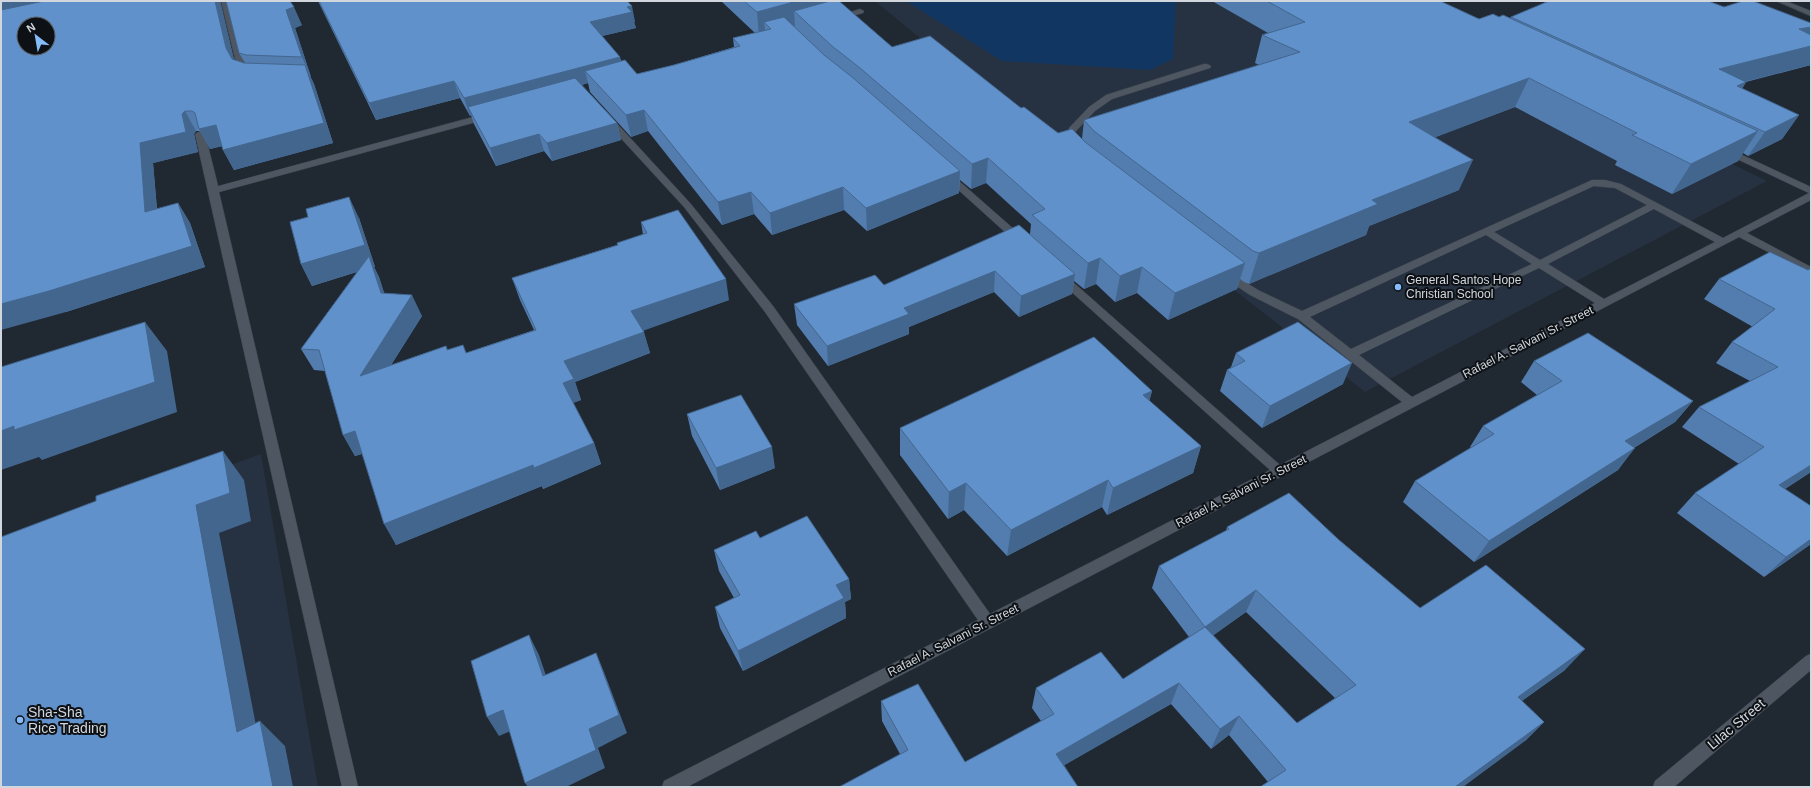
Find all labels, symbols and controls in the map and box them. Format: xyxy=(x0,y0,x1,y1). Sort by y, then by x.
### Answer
north arrow xyxy=(16,16,56,56)
text: N xyxy=(24,20,37,35)
place label: General Santos Hope Christian School xyxy=(1406,273,1522,301)
marker: General Santos Hope Christian School xyxy=(1393,282,1403,292)
street label: Rafael A. Salvani Sr. Street xyxy=(1460,303,1596,381)
street label: Rafael A. Salvani Sr. Street xyxy=(1173,452,1309,530)
street label: Rafael A. Salvani Sr. Street xyxy=(885,601,1021,679)
street label: Lilac Street xyxy=(1704,695,1768,753)
place label: Sha-Sha Rice Trading xyxy=(28,704,107,736)
marker: Sha-Sha Rice Trading xyxy=(15,715,25,725)

